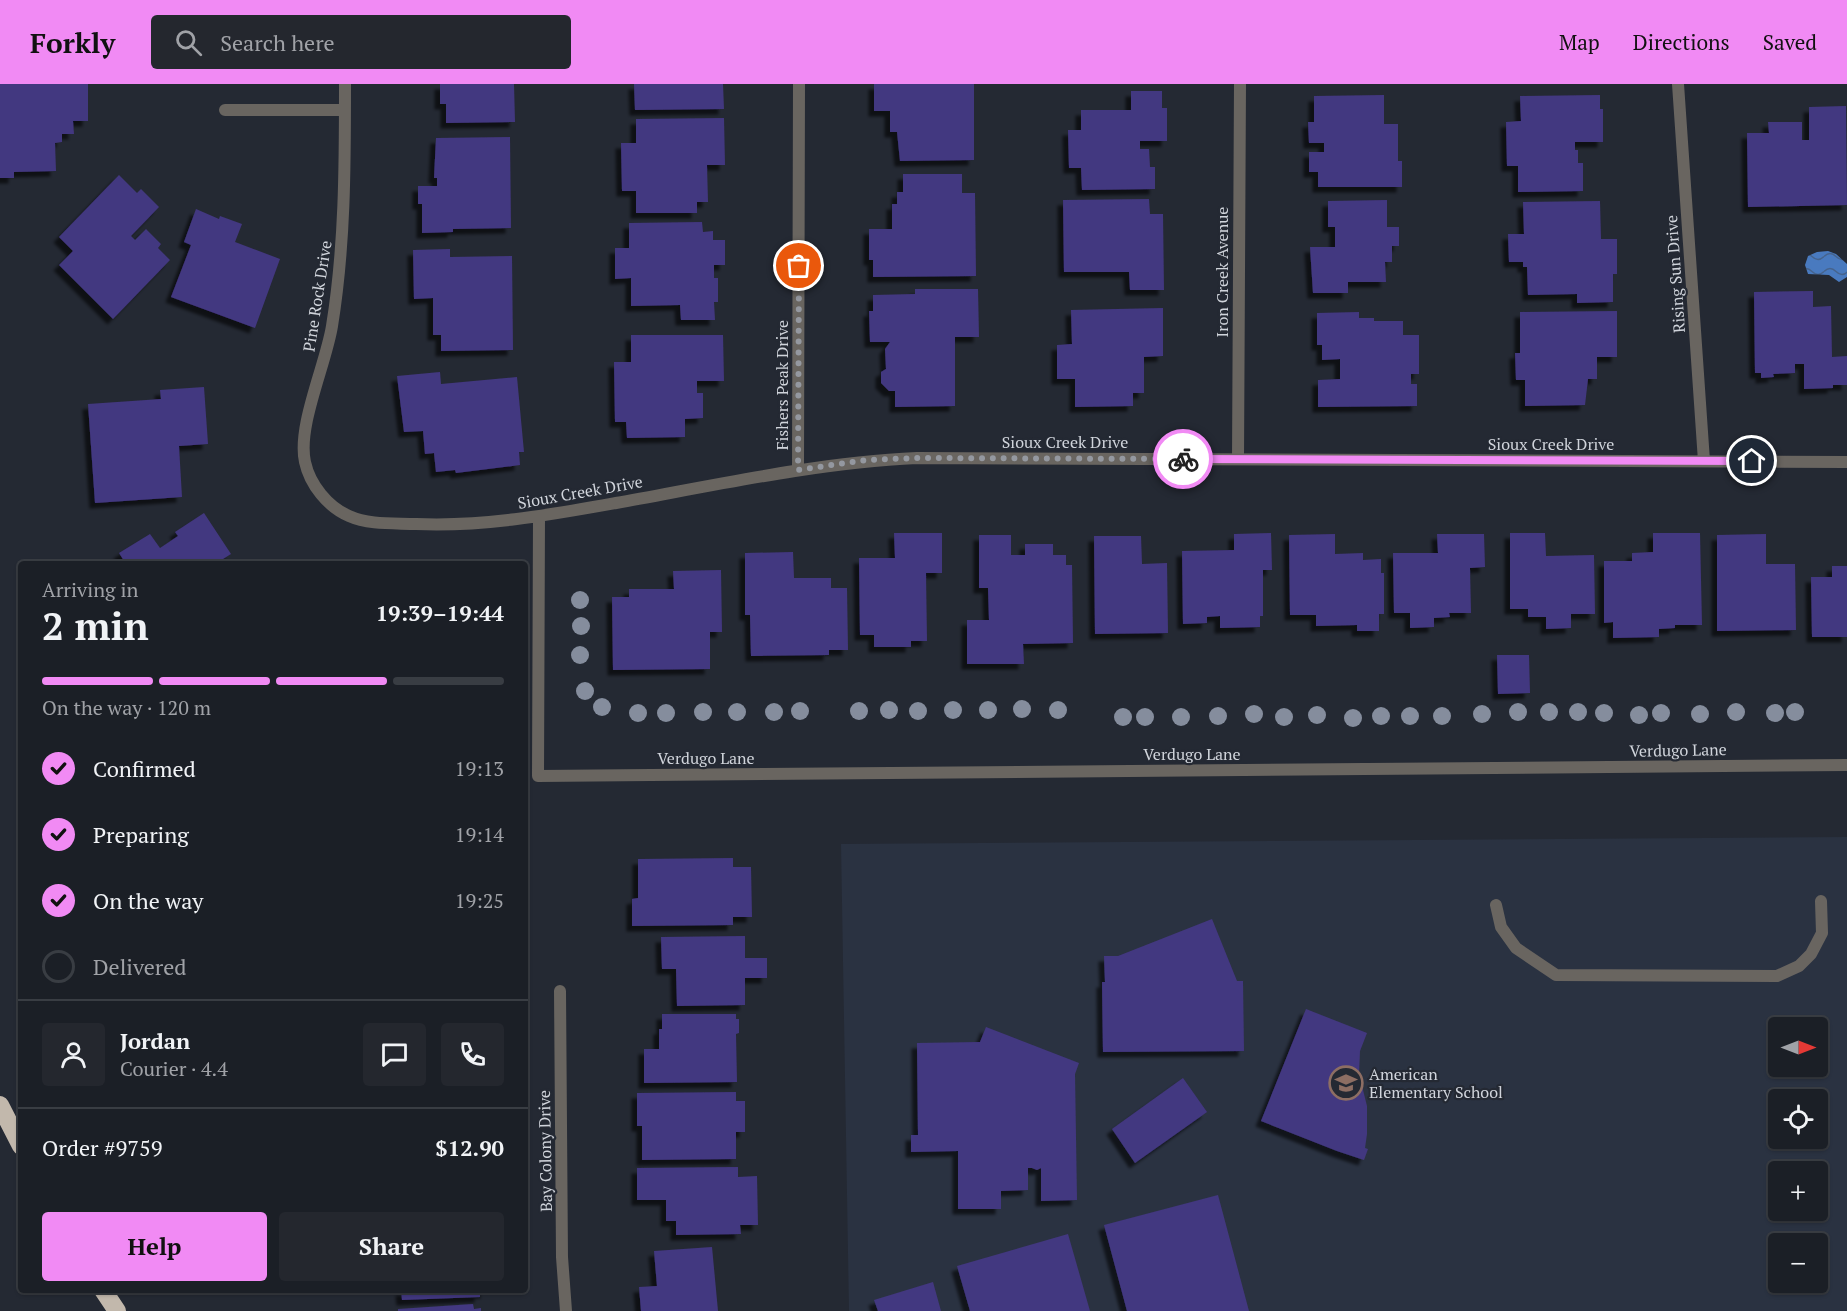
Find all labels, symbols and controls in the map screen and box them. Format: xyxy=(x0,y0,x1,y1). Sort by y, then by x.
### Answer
search box xyxy=(151,15,571,69)
text: Forkly xyxy=(30,24,115,61)
icon: search xyxy=(172,26,205,59)
text: Search here xyxy=(220,28,335,57)
text: Map xyxy=(1559,28,1600,56)
text: Directions xyxy=(1633,28,1730,56)
text: Saved xyxy=(1763,28,1817,56)
street label: Iron Creek Avenue xyxy=(1211,207,1233,337)
street label: Rising Sun Drive xyxy=(1660,214,1690,334)
street label: Pine Rock Drive xyxy=(297,239,337,353)
pin xyxy=(773,240,824,291)
icon: bag xyxy=(782,249,815,282)
street label: Fishers Peak Drive xyxy=(771,320,793,450)
courier xyxy=(1153,429,1213,489)
street label: Sioux Creek Drive xyxy=(1002,431,1128,453)
street label: Sioux Creek Drive xyxy=(1488,433,1614,455)
pin xyxy=(1726,435,1777,486)
icon: bike xyxy=(1167,443,1200,476)
icon: home xyxy=(1735,444,1768,477)
street label: Sioux Creek Drive xyxy=(516,470,644,514)
text: Arriving in xyxy=(42,576,138,603)
text: 19:39–19:44 xyxy=(376,598,504,627)
text: 2 min xyxy=(42,599,149,651)
text: On the way · 120 m xyxy=(42,694,211,721)
street label: Verdugo Lane xyxy=(1629,738,1727,762)
street label: Verdugo Lane xyxy=(1143,743,1241,765)
street label: Verdugo Lane xyxy=(657,747,755,769)
icon: check xyxy=(42,752,75,785)
text: Confirmed xyxy=(93,754,196,783)
text: 19:13 xyxy=(455,755,504,782)
icon: check xyxy=(42,818,75,851)
text: Preparing xyxy=(93,820,189,849)
text: 19:14 xyxy=(455,821,504,848)
icon: check xyxy=(42,884,75,917)
text: On the way xyxy=(93,886,203,915)
text: 19:25 xyxy=(455,887,504,914)
text: Delivered xyxy=(93,952,186,981)
north arrow xyxy=(1768,1017,1828,1077)
map controls xyxy=(1768,1017,1828,1293)
button: person xyxy=(42,1023,105,1086)
button: chat xyxy=(363,1023,426,1086)
button: phone xyxy=(441,1023,504,1086)
text: Jordan xyxy=(120,1026,190,1055)
text: Courier · 4.4 xyxy=(120,1055,228,1082)
place label: American Elementary School xyxy=(1369,1063,1503,1103)
school or university icon: American Elementary School xyxy=(1328,1065,1364,1101)
button: locate xyxy=(1768,1089,1828,1149)
street label: Bay Colony Drive xyxy=(533,1090,557,1212)
text: Order #9759 xyxy=(42,1133,162,1162)
text: $12.90 xyxy=(435,1133,504,1162)
button: + xyxy=(1768,1161,1828,1221)
button: Help xyxy=(42,1212,267,1281)
button: Share xyxy=(279,1212,504,1281)
button: − xyxy=(1768,1233,1828,1293)

